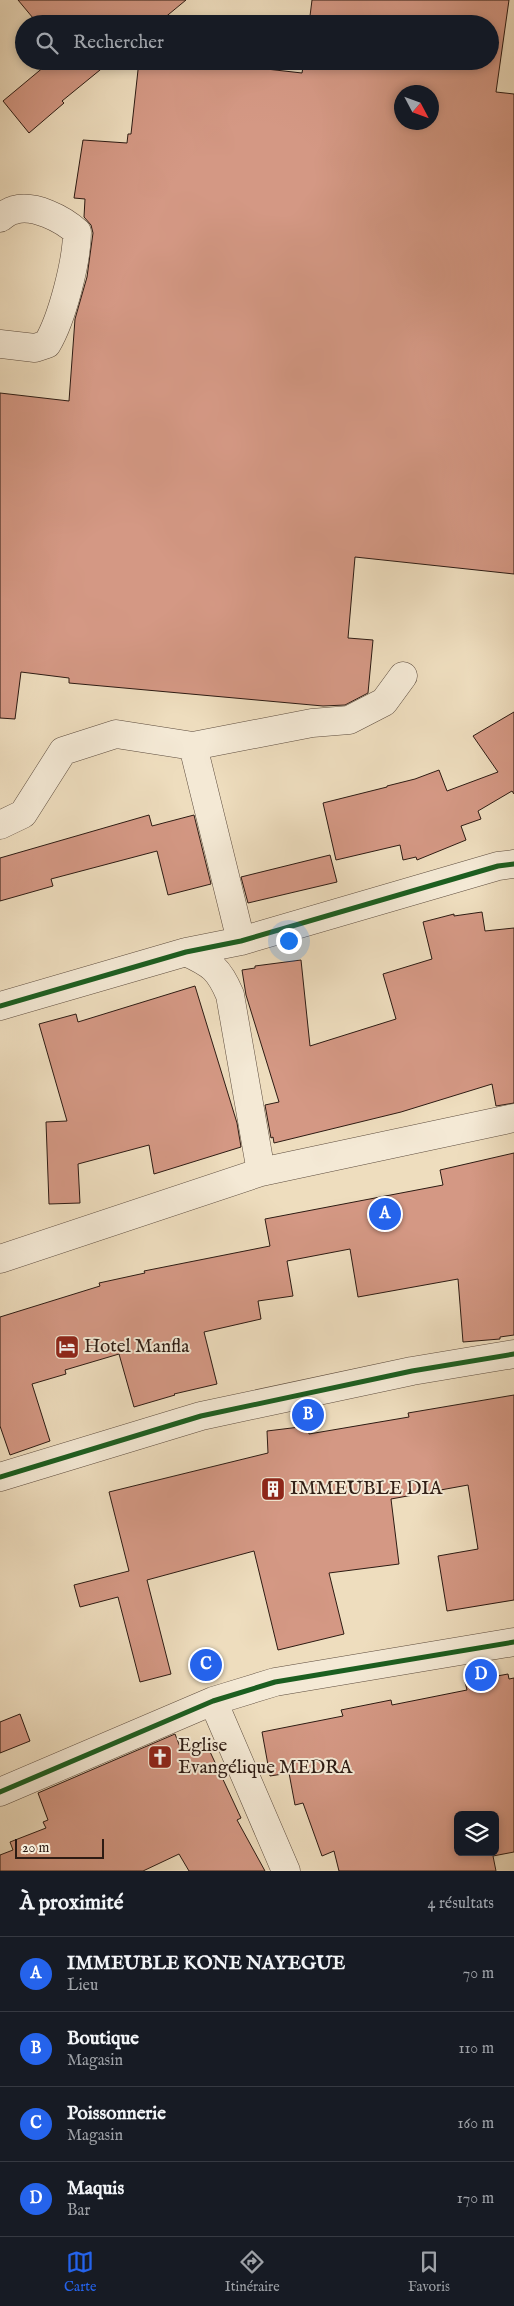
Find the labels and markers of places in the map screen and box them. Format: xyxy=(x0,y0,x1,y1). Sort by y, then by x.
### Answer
pin: A xyxy=(369,1195,401,1233)
hotel icon: Hotel Manfla xyxy=(54,1334,80,1360)
place label: Hotel Manfla xyxy=(84,1335,190,1359)
pin: B xyxy=(292,1396,324,1434)
building icon: IMMEUBLE DIA xyxy=(260,1476,286,1502)
place label: IMMEUBLE DIA xyxy=(290,1477,444,1501)
pin: C xyxy=(190,1646,222,1684)
pin: D xyxy=(465,1656,497,1694)
place label: Eglise Evangélique MEDRA xyxy=(178,1734,353,1780)
church icon: Eglise Evangélique MEDRA xyxy=(147,1744,173,1770)

